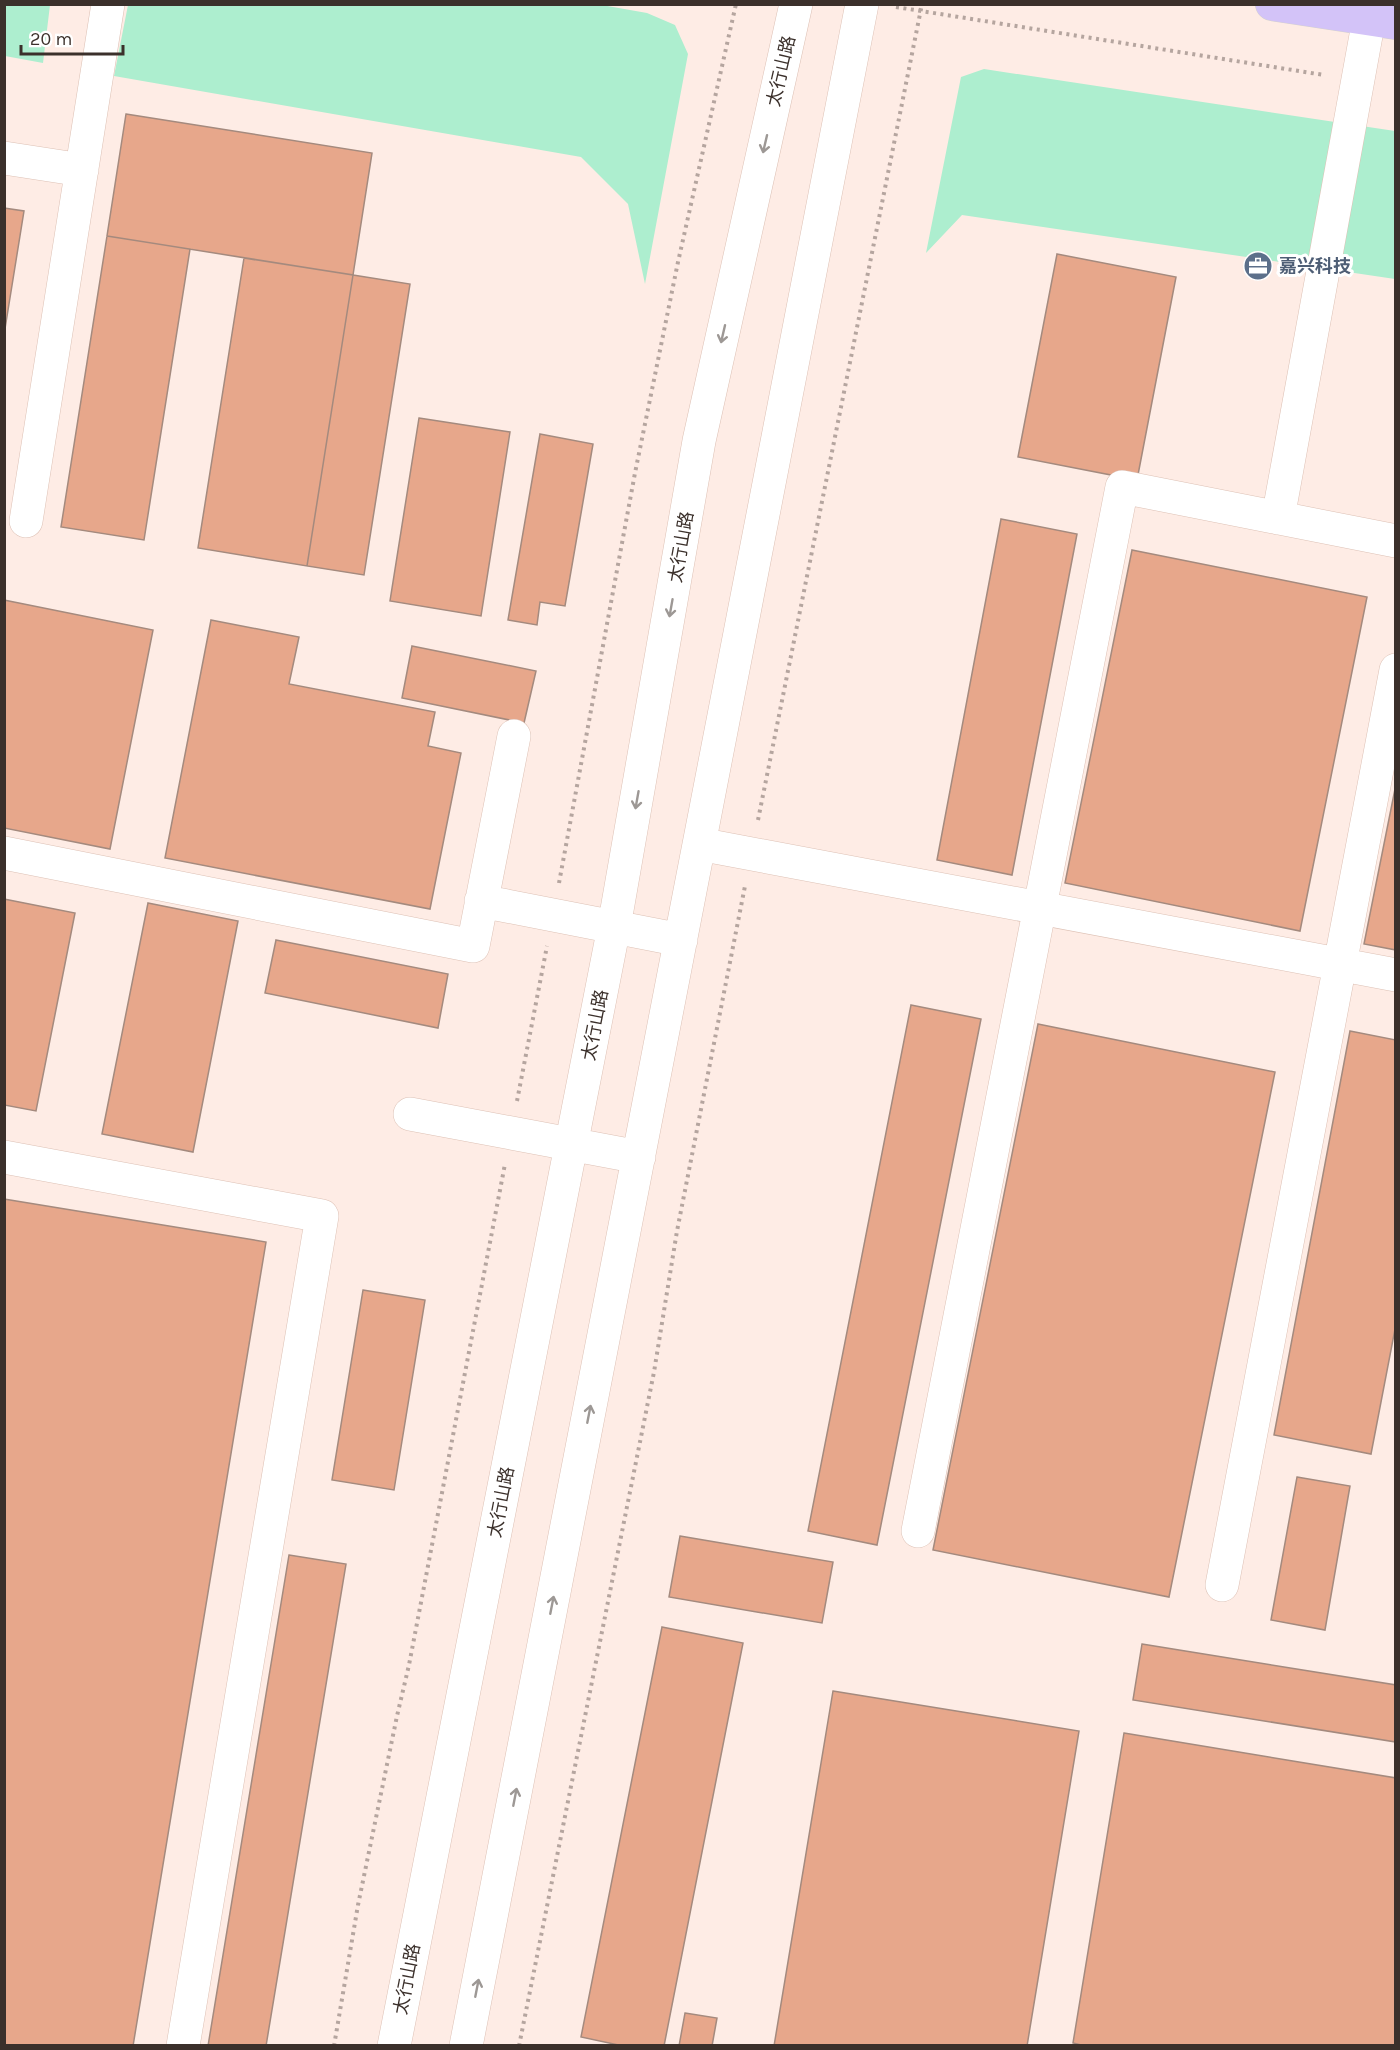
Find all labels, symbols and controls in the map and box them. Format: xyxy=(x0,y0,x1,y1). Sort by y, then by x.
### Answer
scale bar xyxy=(21,18,123,56)
text: 20 m xyxy=(30,28,72,50)
street label: 太行山路 xyxy=(762,33,800,109)
one-way arrow xyxy=(759,134,771,153)
office icon: 嘉兴科技 xyxy=(1242,250,1274,282)
place label: 嘉兴科技 xyxy=(1279,255,1351,277)
one-way arrow xyxy=(717,324,728,343)
street label: 太行山路 xyxy=(664,510,698,584)
one-way arrow xyxy=(665,598,676,617)
one-way arrow xyxy=(631,790,642,809)
street label: 太行山路 xyxy=(577,988,613,1062)
one-way arrow xyxy=(584,1405,595,1424)
street label: 太行山路 xyxy=(483,1465,519,1539)
one-way arrow xyxy=(547,1596,558,1616)
one-way arrow xyxy=(510,1787,521,1807)
street label: 太行山路 xyxy=(389,1942,425,2016)
one-way arrow xyxy=(472,1979,483,1998)

